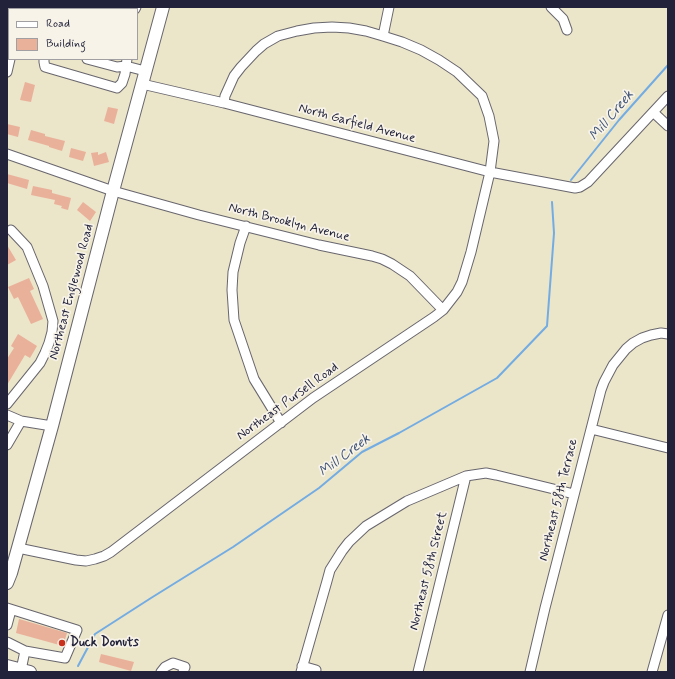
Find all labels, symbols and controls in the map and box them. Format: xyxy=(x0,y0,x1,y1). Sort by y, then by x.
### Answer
legend xyxy=(8,8,138,60)
text: Road xyxy=(46,16,70,32)
text: Building xyxy=(46,36,86,52)
water label: Mill Creek xyxy=(586,87,638,145)
street label: North Garfield Avenue xyxy=(297,101,417,147)
street label: North Brooklyn Avenue xyxy=(227,200,351,246)
street label: Northeast Englewood Road xyxy=(46,222,98,362)
street label: Northeast Pursell Road xyxy=(234,360,342,444)
water label: Mill Creek xyxy=(316,431,374,481)
street label: Northeast 58th Terrace xyxy=(536,437,582,563)
street label: Northeast 58th Street xyxy=(407,510,451,632)
place label: Duck Donuts xyxy=(70,635,139,651)
marker: Duck Donuts xyxy=(57,638,67,648)

